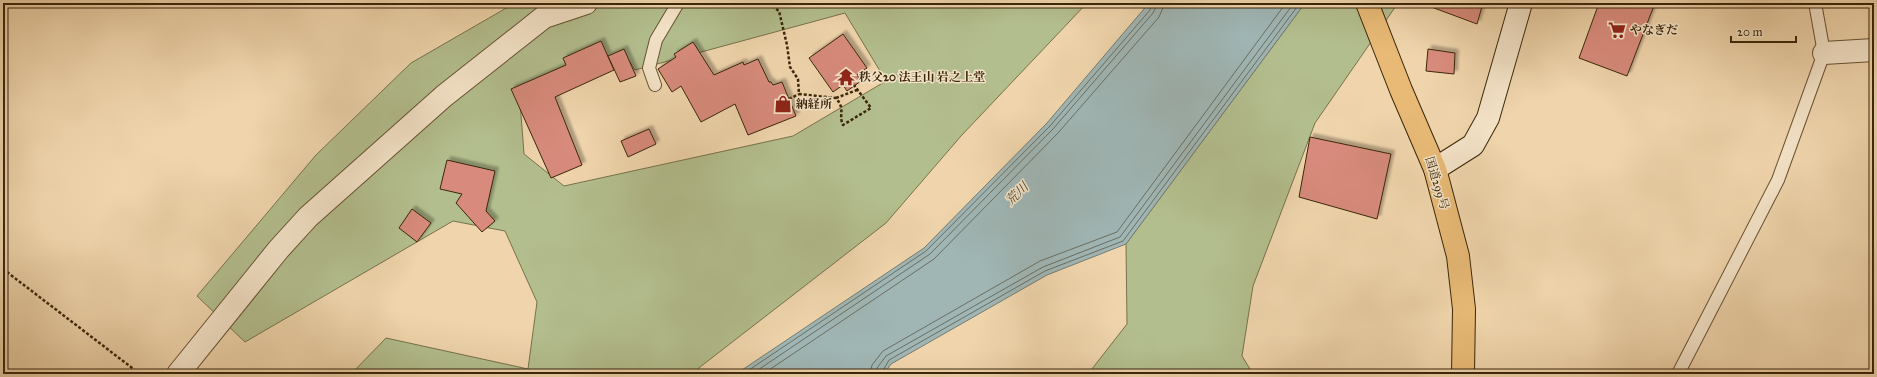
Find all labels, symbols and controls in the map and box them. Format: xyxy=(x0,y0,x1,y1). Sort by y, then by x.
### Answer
scale bar xyxy=(1731,18,1796,44)
supermarket icon: やなぎだ xyxy=(1607,20,1627,40)
place label: やなぎだ xyxy=(1630,23,1678,37)
text: 20 m xyxy=(1737,25,1763,39)
temple icon: 秩父20 法王山 岩之上堂 xyxy=(836,67,856,87)
place label: 秩父20 法王山 岩之上堂 xyxy=(859,70,985,84)
shop icon: 納経所 xyxy=(773,94,793,114)
place label: 納経所 xyxy=(796,97,832,111)
street label: 国道299号 xyxy=(1422,155,1452,211)
water label: 荒川 xyxy=(1002,178,1033,209)

